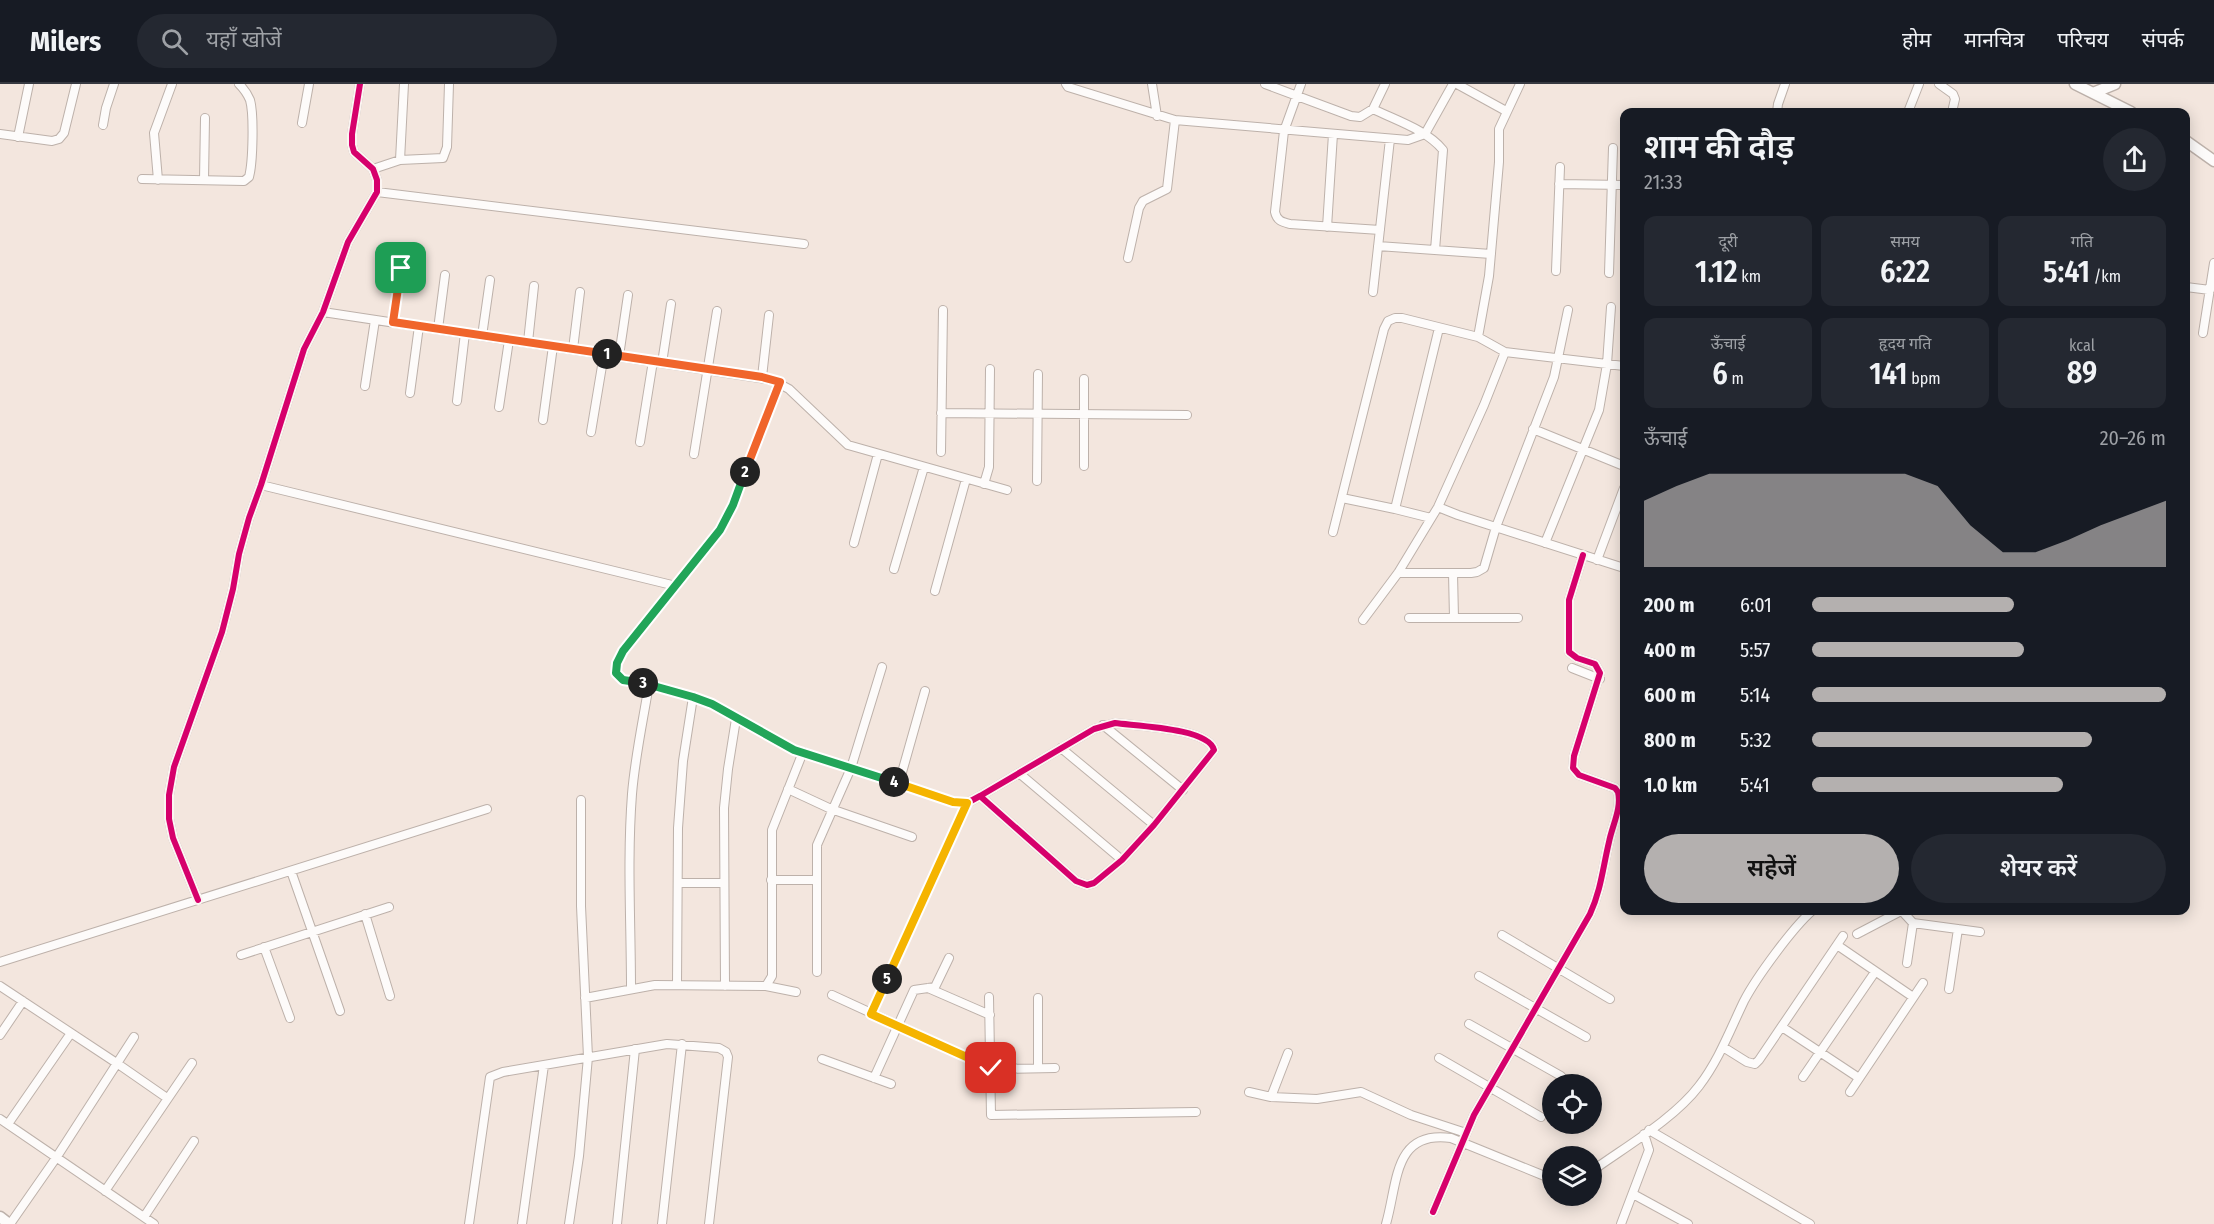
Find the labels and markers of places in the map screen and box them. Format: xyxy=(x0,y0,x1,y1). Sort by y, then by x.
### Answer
pin xyxy=(375,242,426,293)
pin: 1 xyxy=(592,339,622,369)
pin: 2 xyxy=(730,457,760,487)
pin: 3 xyxy=(628,668,658,698)
pin: 4 xyxy=(879,767,909,797)
pin: 5 xyxy=(872,964,902,994)
pin xyxy=(965,1042,1016,1093)

